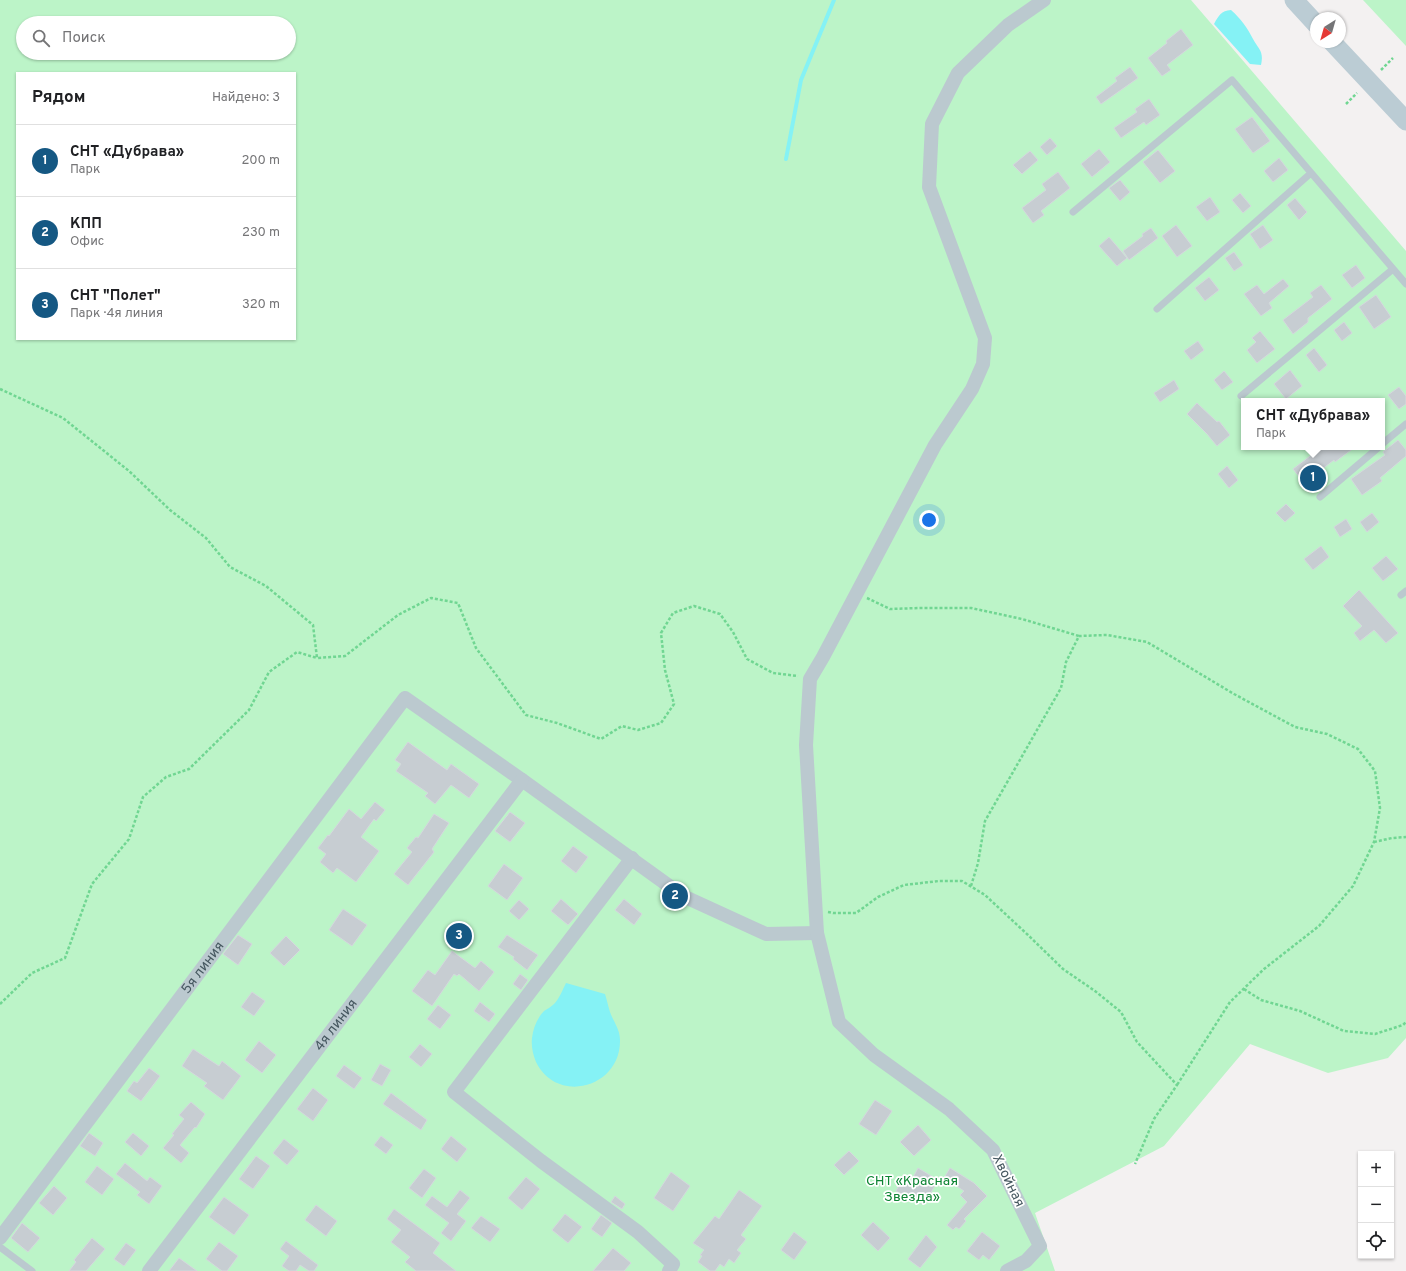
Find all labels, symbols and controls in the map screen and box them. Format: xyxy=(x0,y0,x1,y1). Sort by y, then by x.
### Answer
north arrow xyxy=(1310,12,1346,48)
search box xyxy=(16,16,296,60)
icon: search xyxy=(30,27,52,49)
text: Поиск xyxy=(62,29,106,48)
text: Рядом xyxy=(32,87,85,109)
text: Найдено: 3 xyxy=(212,90,280,106)
text: СНТ «Дубрава» xyxy=(70,143,184,162)
text: 1 xyxy=(42,153,48,169)
text: 200 m xyxy=(241,153,280,169)
text: Парк xyxy=(70,162,100,178)
text: КПП xyxy=(70,215,102,234)
text: 2 xyxy=(41,225,49,241)
text: 230 m xyxy=(242,225,280,241)
text: Офис xyxy=(70,234,104,250)
text: СНТ "Полет" xyxy=(70,287,161,306)
text: 3 xyxy=(41,297,49,313)
text: 320 m xyxy=(242,297,280,313)
text: Парк · 4я линия xyxy=(70,306,163,322)
popup xyxy=(1241,398,1385,450)
text: СНТ «Дубрава» xyxy=(1256,407,1370,426)
text: Парк xyxy=(1256,426,1286,442)
pin: 1 xyxy=(1300,463,1326,493)
your location xyxy=(919,510,939,530)
pin: 2 xyxy=(662,881,688,911)
pin: 3 xyxy=(446,921,472,951)
street label: 5я линия xyxy=(178,938,228,997)
street label: 4я линия xyxy=(311,996,361,1054)
map controls xyxy=(1358,1151,1394,1259)
button: + xyxy=(1358,1151,1394,1187)
street label: Хвойная xyxy=(988,1152,1028,1210)
park label: СНТ «Красная Звезда» xyxy=(866,1173,958,1206)
button: − xyxy=(1358,1187,1394,1223)
button: locate xyxy=(1358,1223,1394,1259)

